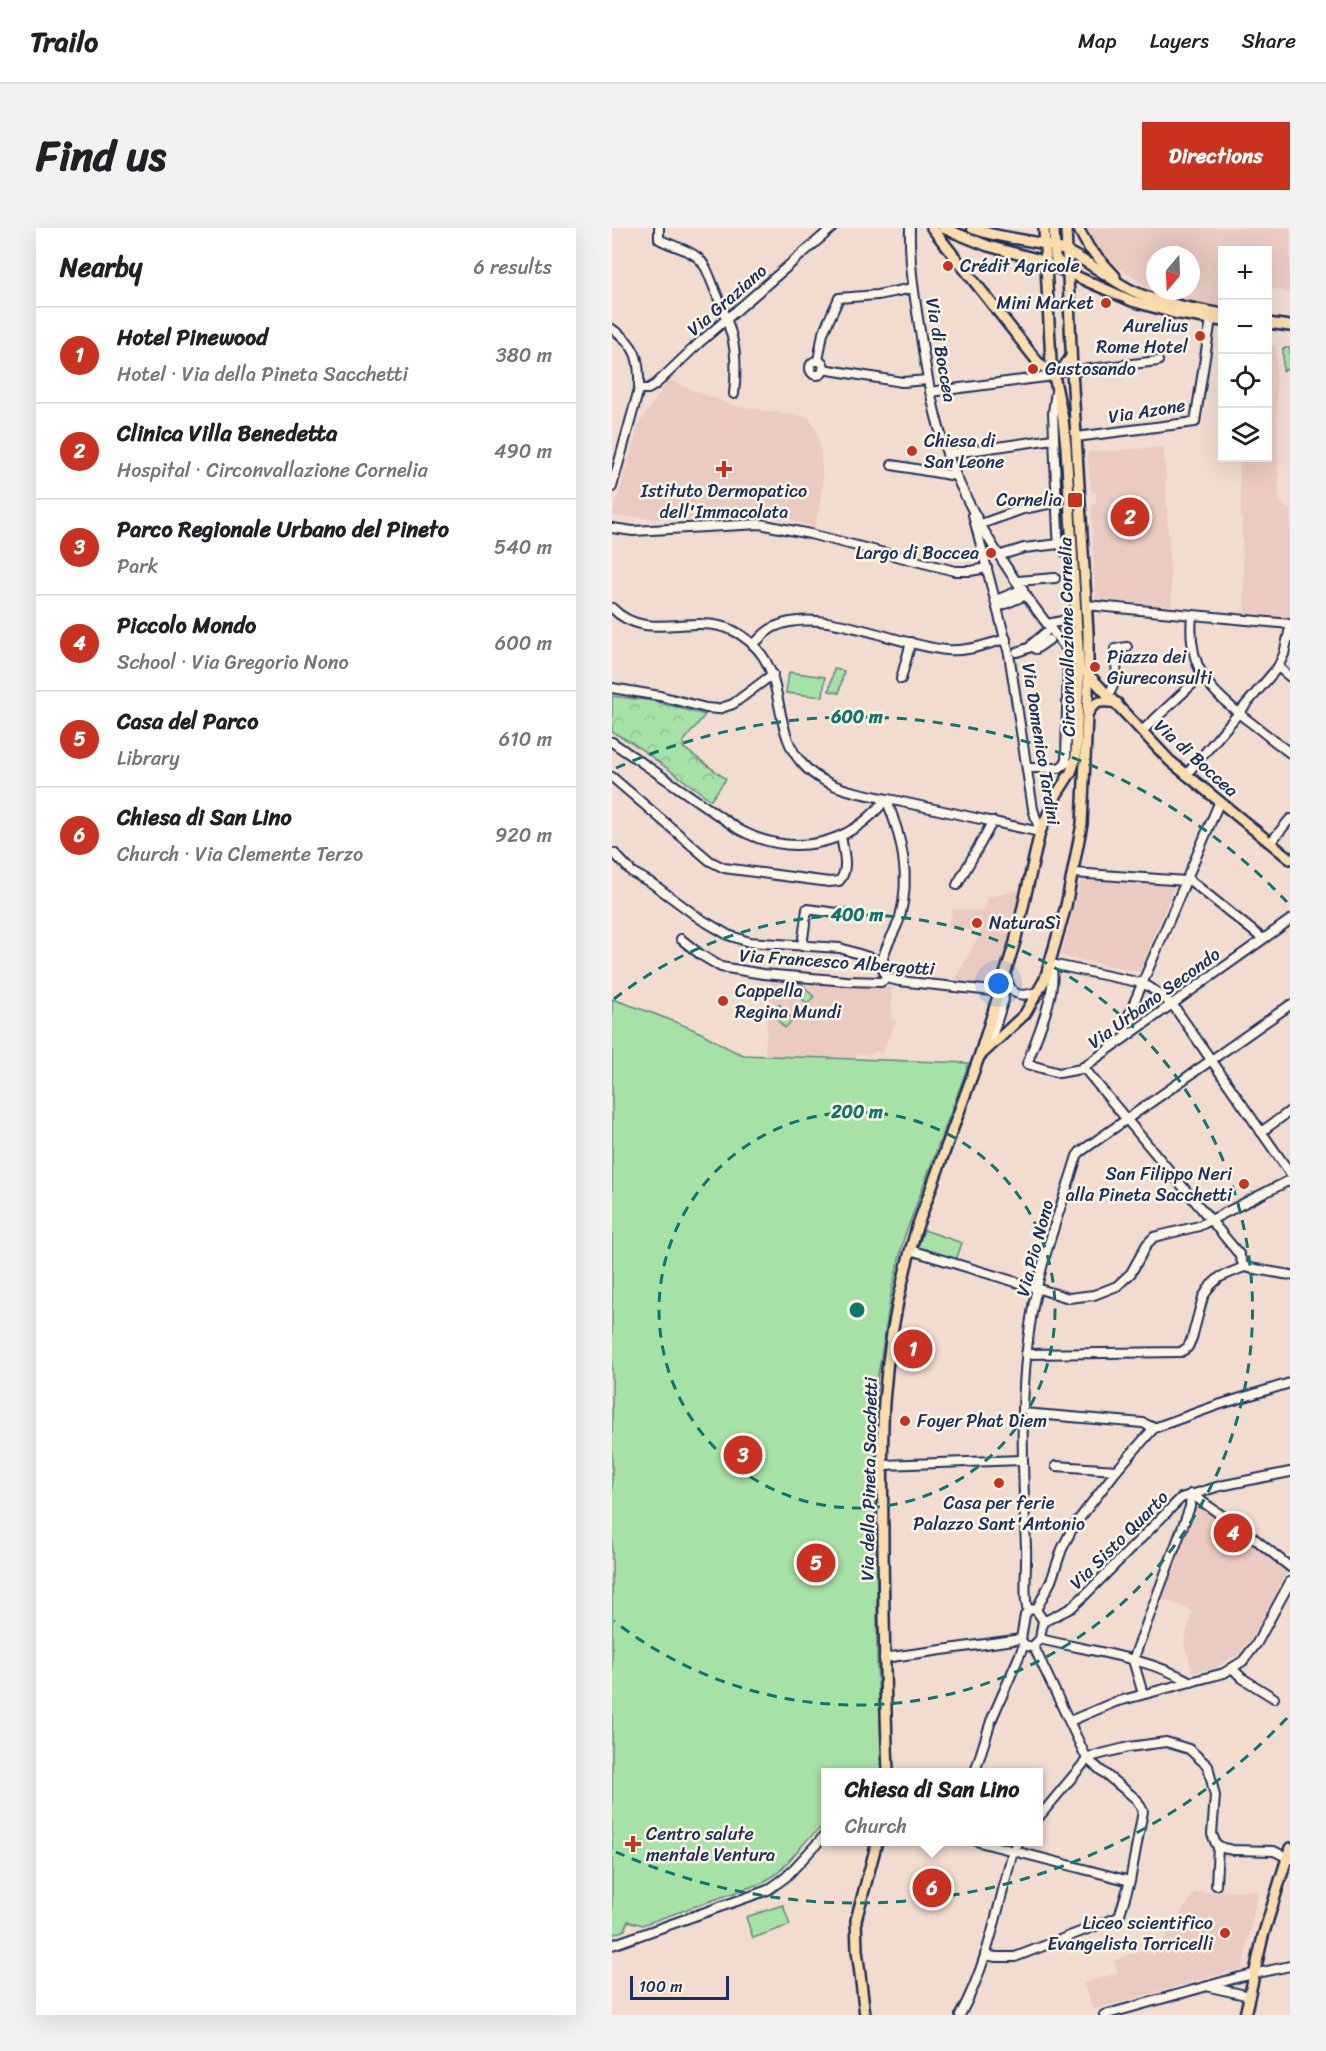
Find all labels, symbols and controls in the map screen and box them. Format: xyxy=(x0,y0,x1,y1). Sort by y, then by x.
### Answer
text: Trailo xyxy=(30,17,98,66)
text: Map xyxy=(1078,22,1117,60)
text: Layers xyxy=(1150,22,1209,60)
text: Share xyxy=(1242,22,1296,60)
text: Find us xyxy=(36,119,166,193)
button: Directions xyxy=(1142,122,1290,190)
text: Nearby xyxy=(60,244,142,290)
north arrow xyxy=(1146,246,1200,300)
map controls xyxy=(1218,246,1272,462)
button: + xyxy=(1218,246,1272,300)
text: 6 results xyxy=(473,250,552,285)
place label: Crédit Agricole xyxy=(960,250,1080,282)
street label: Via Graziano xyxy=(679,256,775,344)
marker: Crédit Agricole xyxy=(941,259,955,273)
place label: Mini Market xyxy=(997,287,1094,319)
street label: Via di Boccea xyxy=(916,295,966,405)
marker: Mini Market xyxy=(1099,296,1113,310)
button: − xyxy=(1218,300,1272,354)
place label: Aurelius Rome Hotel xyxy=(1096,310,1189,363)
text: Hotel Pinewood xyxy=(117,318,268,357)
marker: Aurelius Rome Hotel xyxy=(1193,329,1207,343)
text: 1 xyxy=(75,338,84,373)
text: 380 m xyxy=(496,338,552,373)
place label: Gustosando xyxy=(1045,353,1136,385)
button: locate xyxy=(1218,354,1272,408)
text: Hotel · Via della Pineta Sacchetti xyxy=(117,357,408,392)
marker: Gustosando xyxy=(1026,362,1040,376)
street label: Via Azone xyxy=(1106,389,1188,433)
button: layers xyxy=(1218,408,1272,462)
text: Clinica Villa Benedetta xyxy=(117,414,337,453)
place label: Chiesa di San Leone xyxy=(924,425,1004,478)
text: 2 xyxy=(74,434,85,469)
text: 490 m xyxy=(494,434,552,469)
marker: Chiesa di San Leone xyxy=(905,444,919,458)
text: Hospital · Circonvallazione Cornelia xyxy=(117,453,428,488)
marker: Istituto Dermopatico dell'Immacolata xyxy=(715,460,733,478)
place label: Istituto Dermopatico dell'Immacolata xyxy=(640,475,807,528)
place label: Cornelia xyxy=(996,484,1062,516)
marker: Cornelia xyxy=(1066,491,1084,509)
pin: 2 xyxy=(1110,494,1150,540)
text: Parco Regionale Urbano del Pineto xyxy=(117,510,449,549)
text: 3 xyxy=(74,530,85,565)
text: 540 m xyxy=(494,530,552,565)
street label: Circonvallazione Cornelia xyxy=(1049,536,1085,737)
place label: Largo di Boccea xyxy=(855,537,979,569)
marker: Largo di Boccea xyxy=(984,546,998,560)
text: Park xyxy=(117,549,158,584)
text: Piccolo Mondo xyxy=(117,606,256,645)
text: 4 xyxy=(73,626,86,661)
text: 600 m xyxy=(495,626,552,661)
place label: Piazza dei Giureconsulti xyxy=(1107,641,1213,694)
text: School · Via Gregorio Nono xyxy=(117,645,349,680)
marker: Piazza dei Giureconsulti xyxy=(1088,660,1102,674)
street label: Via Domenico Tardini xyxy=(1012,661,1070,828)
text: 600 m xyxy=(830,701,883,733)
text: Casa del Parco xyxy=(117,702,258,741)
street label: Via di Boccea xyxy=(1146,711,1246,805)
text: 5 xyxy=(73,722,86,757)
text: 610 m xyxy=(499,722,552,757)
text: Library xyxy=(117,741,180,776)
text: Chiesa di San Lino xyxy=(117,798,292,837)
text: 6 xyxy=(74,818,85,853)
text: 920 m xyxy=(495,818,552,853)
text: Church · Via Clemente Terzo xyxy=(117,837,363,872)
text: 400 m xyxy=(830,899,883,931)
place label: NaturaSì xyxy=(989,907,1061,939)
marker: NaturaSì xyxy=(970,916,984,930)
street label: Via Francesco Albergotti xyxy=(738,939,937,985)
street label: Via Urbano Secondo xyxy=(1081,939,1227,1057)
your location xyxy=(984,969,1013,998)
place label: Cappella Regina Mundi xyxy=(735,975,842,1028)
marker: Cappella Regina Mundi xyxy=(716,994,730,1008)
text: 200 m xyxy=(830,1096,883,1128)
place label: San Filippo Neri alla Pineta Sacchetti xyxy=(1066,1158,1233,1211)
marker: San Filippo Neri alla Pineta Sacchetti xyxy=(1237,1177,1251,1191)
street label: Via Pio Nono xyxy=(1007,1196,1063,1300)
centre of rings xyxy=(847,1300,867,1320)
pin: 1 xyxy=(894,1326,932,1372)
street label: Via della Pineta Sacchetti xyxy=(851,1376,887,1581)
place label: Foyer Phat Diem xyxy=(917,1405,1047,1437)
marker: Foyer Phat Diem xyxy=(898,1414,912,1428)
pin: 3 xyxy=(724,1432,762,1478)
marker: Casa per ferie Palazzo Sant'Antonio xyxy=(992,1476,1006,1490)
street label: Via Sisto Quarto xyxy=(1062,1483,1176,1597)
place label: Casa per ferie Palazzo Sant'Antonio xyxy=(913,1487,1085,1540)
pin: 4 xyxy=(1214,1510,1252,1556)
pin: 5 xyxy=(796,1540,836,1586)
popup xyxy=(821,1768,1043,1846)
text: Chiesa di San Lino xyxy=(845,1770,1019,1809)
text: Church xyxy=(845,1809,907,1844)
place label: Centro salute mentale Ventura xyxy=(646,1818,775,1871)
marker: Centro salute mentale Ventura xyxy=(624,1835,642,1853)
pin: 6 xyxy=(912,1866,952,1910)
place label: Liceo scientifico Evangelista Torricelli xyxy=(1047,1907,1214,1960)
marker: Liceo scientifico Evangelista Torricelli xyxy=(1218,1926,1232,1940)
text: 100 m xyxy=(639,1972,683,2001)
scale bar xyxy=(630,1973,729,2000)

